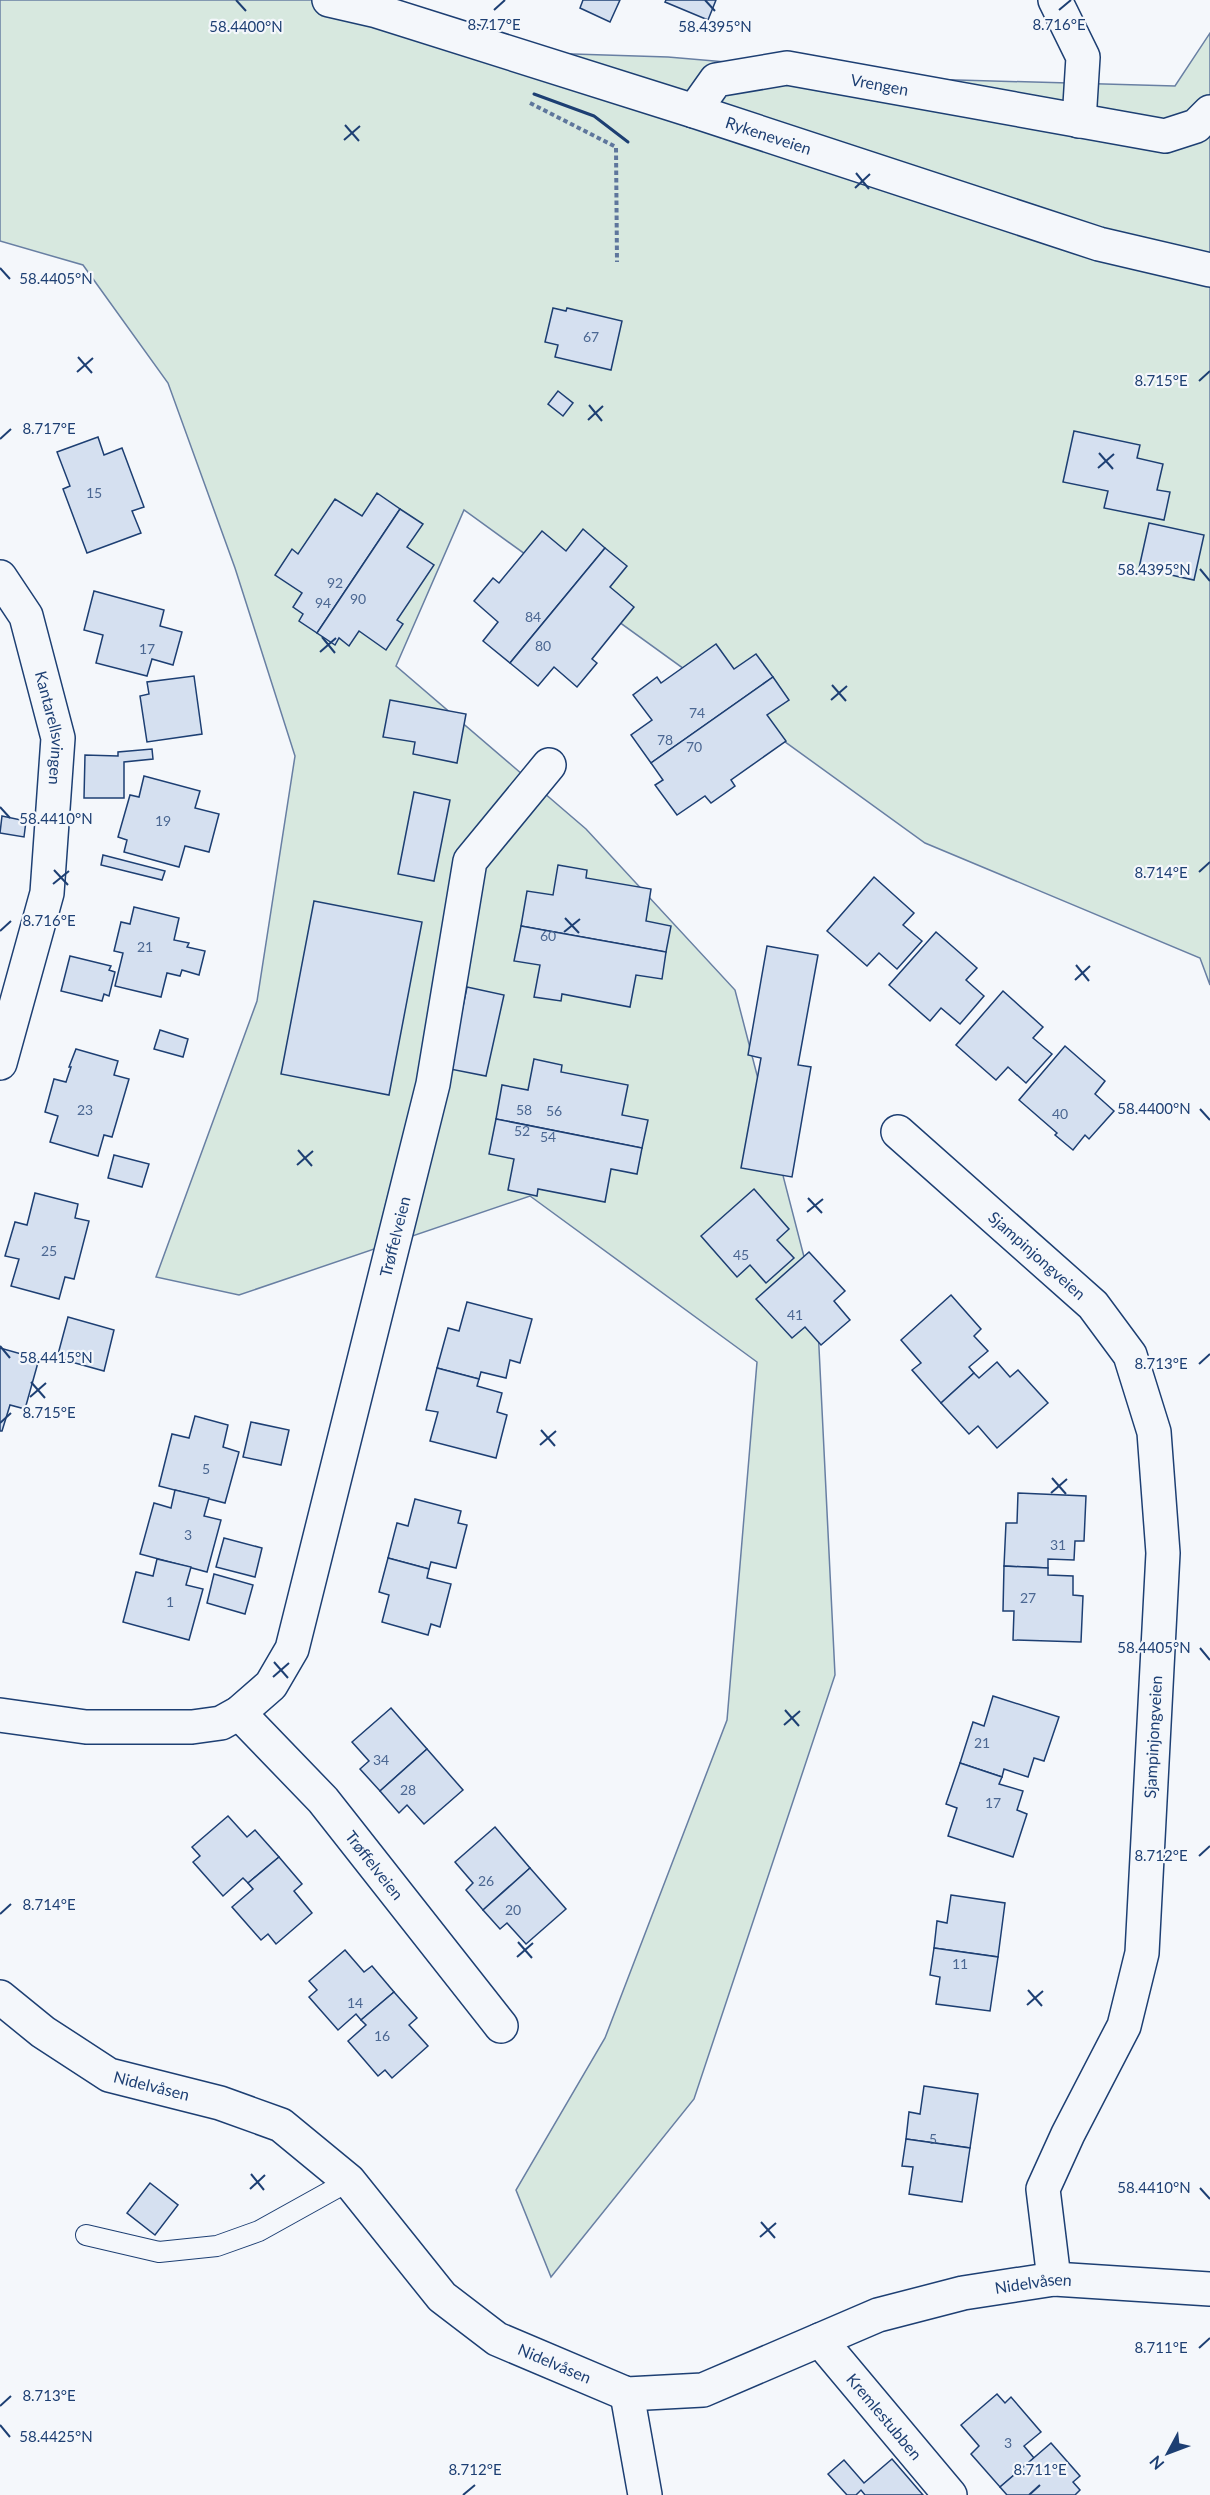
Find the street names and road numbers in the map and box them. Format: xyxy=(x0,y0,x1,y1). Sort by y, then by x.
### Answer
street label: Vrengen xyxy=(849,70,910,99)
street label: Rykeneveien xyxy=(723,112,814,158)
street label: Kantarellsvingen xyxy=(32,669,68,786)
street label: Trøffelveien xyxy=(375,1194,414,1279)
street label: Sjampinjongveien xyxy=(985,1207,1090,1303)
street label: Sjampinjongveien xyxy=(1140,1675,1165,1799)
street label: Trøffelveien xyxy=(342,1827,408,1903)
street label: Nidelvåsen xyxy=(112,2067,191,2104)
street label: Nidelvåsen xyxy=(993,2269,1072,2297)
street label: Nidelvåsen xyxy=(515,2339,594,2387)
street label: Kremlestubben xyxy=(843,2369,926,2463)

